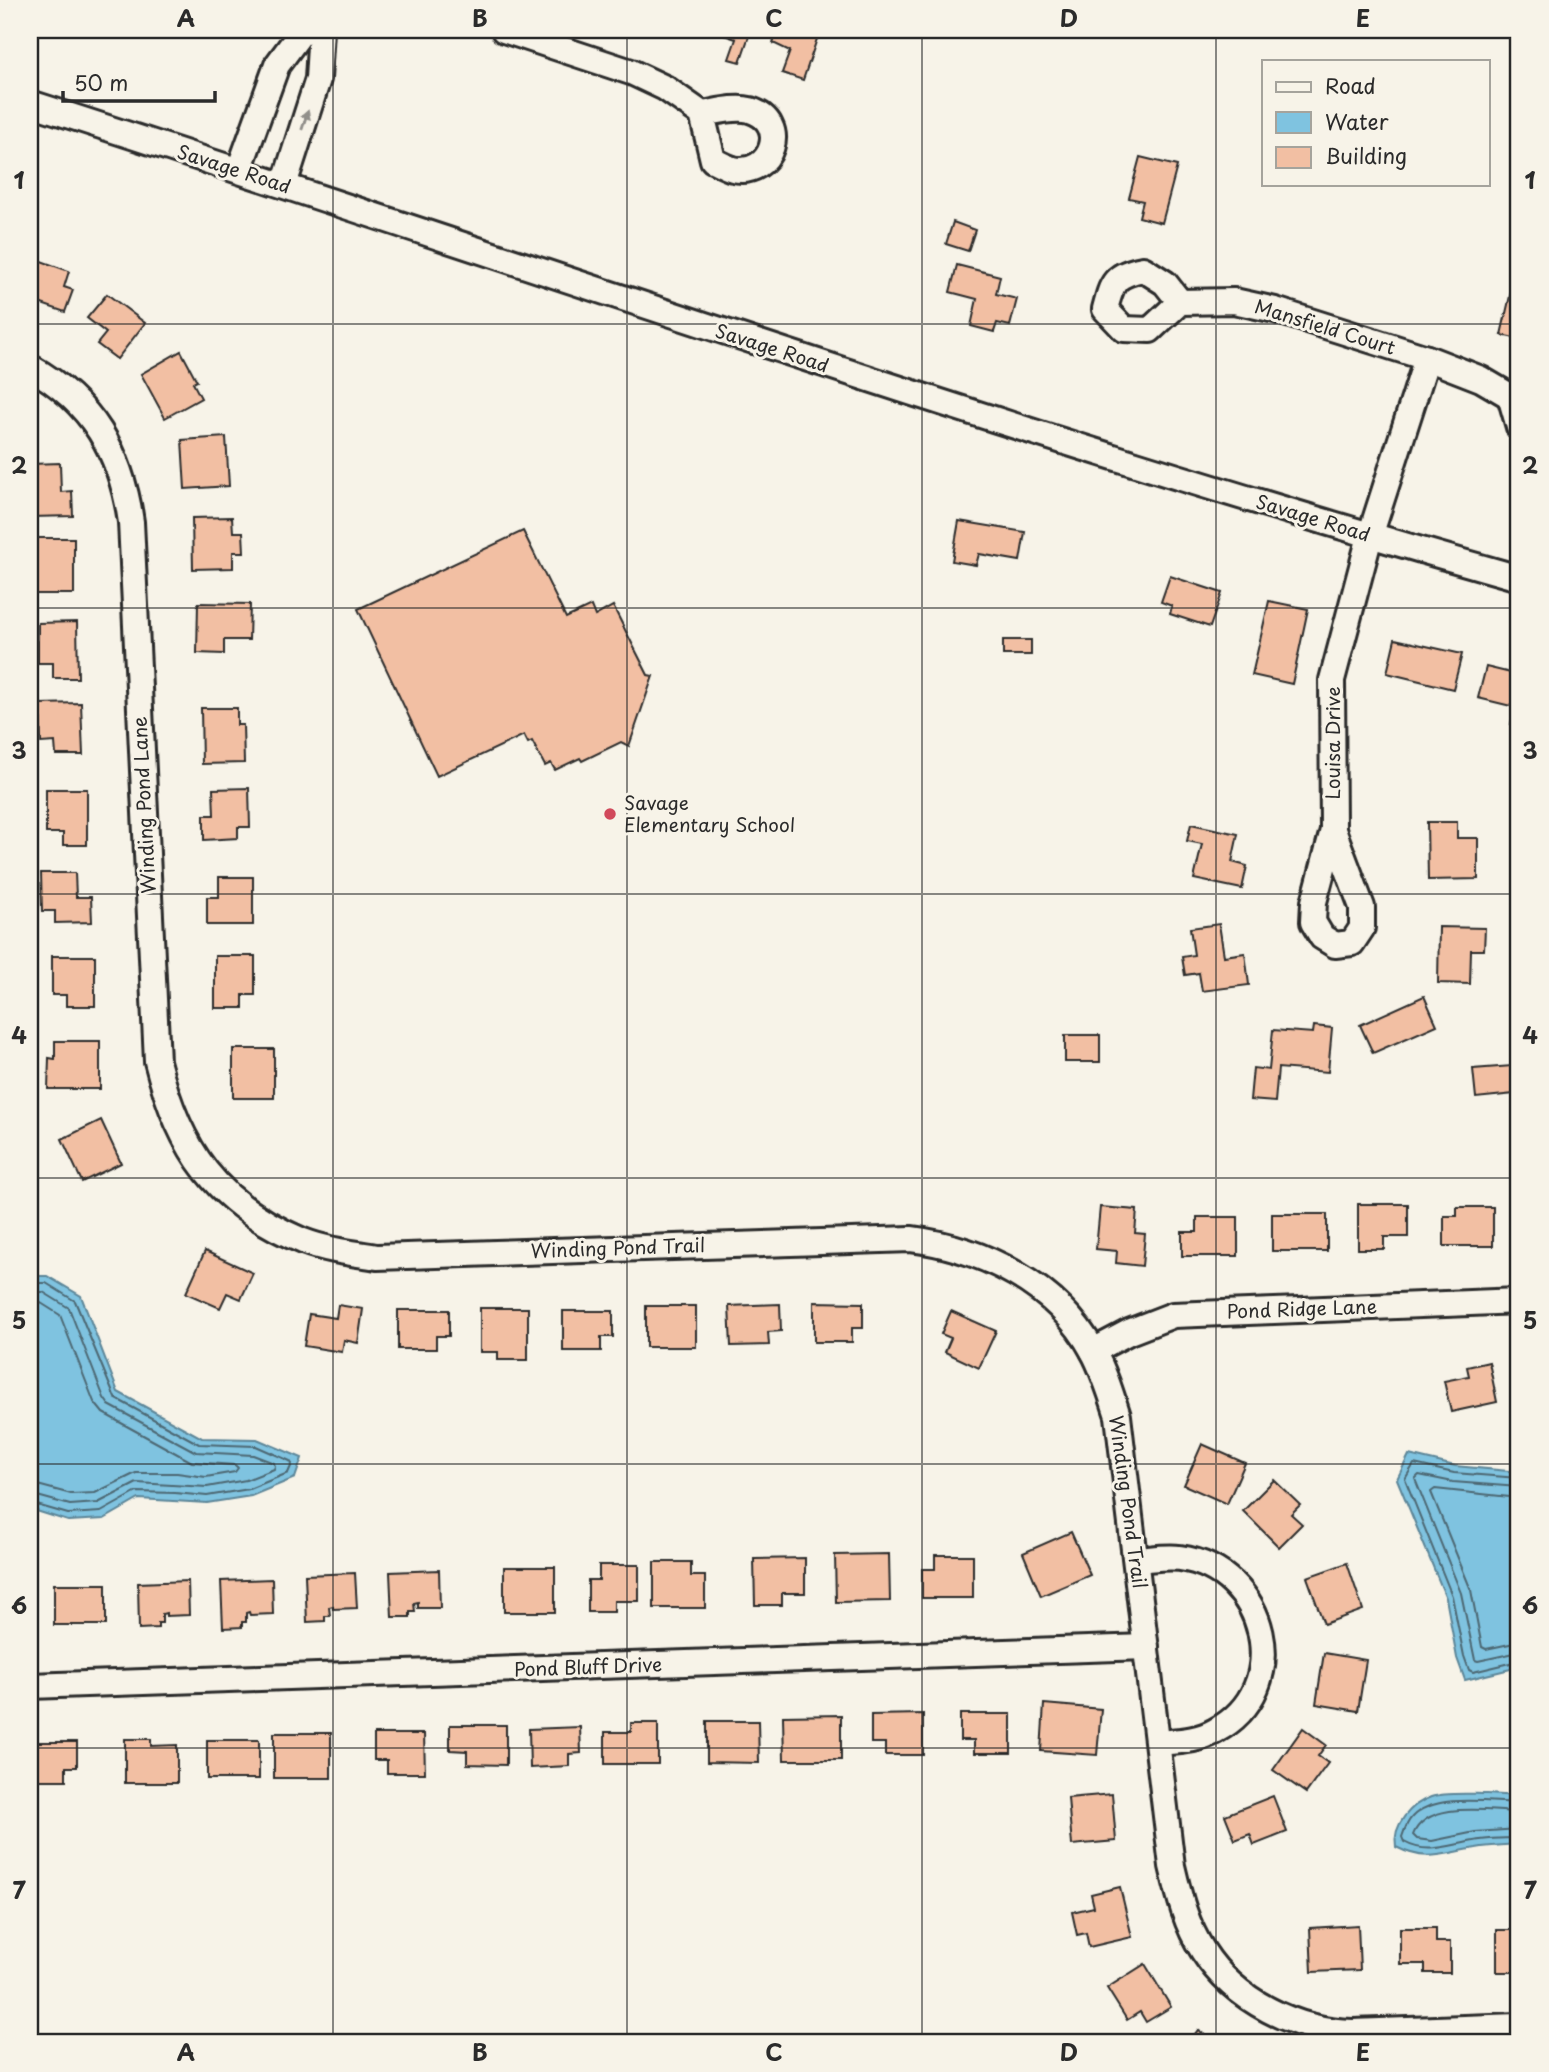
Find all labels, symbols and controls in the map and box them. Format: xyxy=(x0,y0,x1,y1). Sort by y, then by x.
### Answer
text: A xyxy=(177,0,195,35)
text: B xyxy=(472,0,488,35)
text: C xyxy=(765,0,783,35)
text: D xyxy=(1060,0,1078,35)
text: E xyxy=(1356,0,1370,35)
scale bar xyxy=(63,60,215,104)
legend xyxy=(1262,60,1490,186)
text: 50 m xyxy=(74,66,128,98)
text: Road xyxy=(1325,69,1376,101)
text: Water xyxy=(1325,105,1389,137)
one-way arrow xyxy=(300,109,311,130)
street label: Savage Road xyxy=(174,137,295,200)
text: Building xyxy=(1325,139,1407,171)
text: 1 xyxy=(14,162,25,197)
text: 1 xyxy=(1525,162,1536,197)
street label: Mansfield Court xyxy=(1251,291,1399,361)
street label: Savage Road xyxy=(712,316,833,379)
text: 2 xyxy=(11,447,27,482)
text: 2 xyxy=(1522,447,1538,482)
street label: Savage Road xyxy=(1253,486,1374,548)
street label: Louisa Drive xyxy=(1318,687,1346,799)
street label: Winding Pond Lane xyxy=(124,716,162,894)
text: 3 xyxy=(11,732,27,767)
text: 3 xyxy=(1522,732,1538,767)
place label: Savage Elementary School xyxy=(624,788,795,838)
marker: Savage Elementary School xyxy=(602,806,618,822)
text: 4 xyxy=(11,1017,27,1052)
text: 4 xyxy=(1522,1017,1538,1052)
street label: Winding Pond Trail xyxy=(530,1230,706,1264)
street label: Pond Ridge Lane xyxy=(1226,1291,1378,1325)
text: 5 xyxy=(12,1302,26,1337)
text: 5 xyxy=(1523,1302,1537,1337)
street label: Winding Pond Trail xyxy=(1103,1413,1155,1590)
text: 6 xyxy=(11,1587,27,1622)
text: 6 xyxy=(1522,1587,1538,1622)
street label: Pond Bluff Drive xyxy=(514,1649,662,1683)
text: 7 xyxy=(12,1872,26,1907)
text: 7 xyxy=(1523,1872,1537,1907)
text: A xyxy=(177,2034,195,2069)
text: B xyxy=(472,2034,488,2069)
text: C xyxy=(765,2034,783,2069)
text: D xyxy=(1060,2034,1078,2069)
text: E xyxy=(1356,2034,1370,2069)

